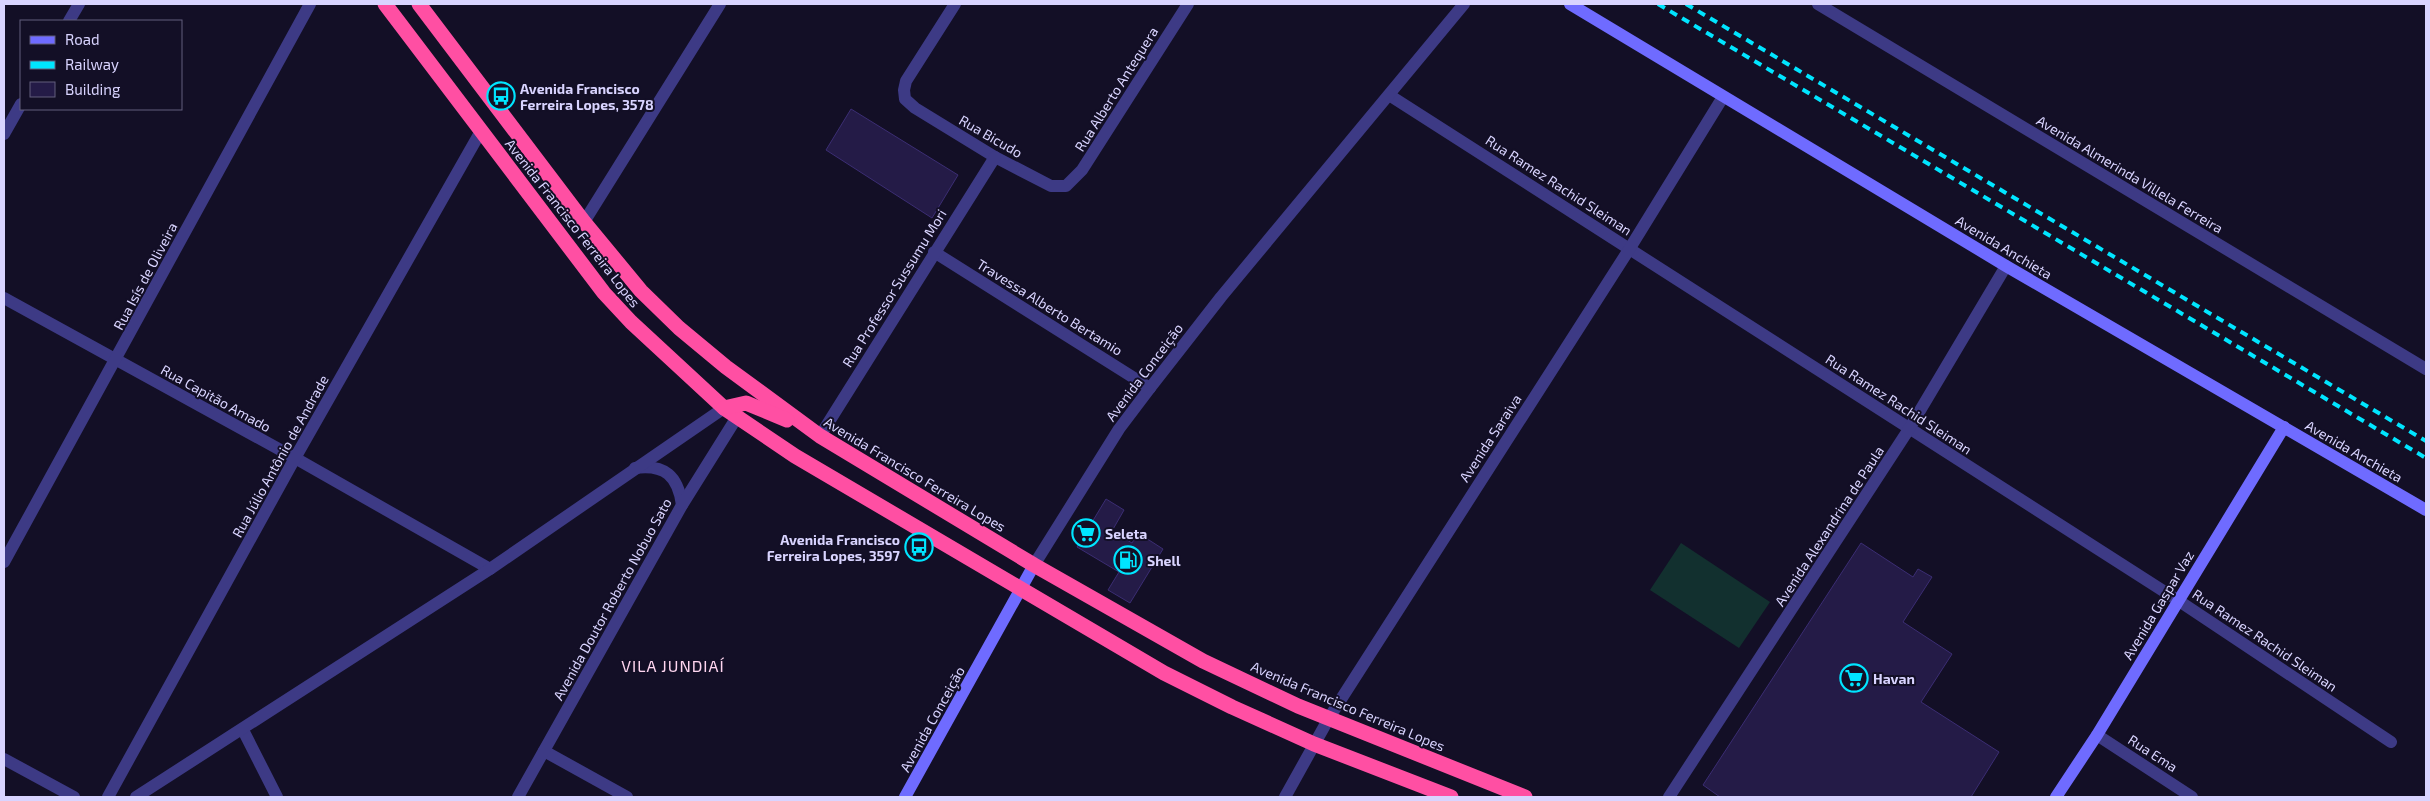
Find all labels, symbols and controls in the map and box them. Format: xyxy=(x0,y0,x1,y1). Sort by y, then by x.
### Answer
legend xyxy=(20,20,182,110)
street label: Rua Alberto Antequera xyxy=(1071,24,1161,154)
text: Road xyxy=(65,30,100,48)
text: Railway xyxy=(65,55,119,73)
text: Building xyxy=(65,80,121,98)
place label: Avenida Francisco Ferreira Lopes, 3578 xyxy=(520,80,654,113)
bus stop icon: Avenida Francisco Ferreira Lopes, 3578 xyxy=(486,81,516,111)
street label: Rua Bicudo xyxy=(956,111,1026,161)
street label: Avenida Almerinda Villela Ferreira xyxy=(2034,111,2226,237)
street label: Rua Ramez Rachid Sleiman xyxy=(1483,131,1635,239)
street label: Avenida Francisco Ferreira Lopes xyxy=(502,135,644,311)
street label: Rua Professor Sussumu Mori xyxy=(838,206,950,370)
street label: Avenida Anchieta xyxy=(1953,212,2055,282)
street label: Rua Isís de Oliveira xyxy=(110,219,180,333)
street label: Travessa Alberto Bertamio xyxy=(974,255,1126,359)
street label: Avenida Conceição xyxy=(1102,320,1187,425)
street label: Rua Ramez Rachid Sleiman xyxy=(1823,350,1975,458)
street label: Rua Capitão Amado xyxy=(158,361,274,435)
street label: Rua Júlio Antônio de Andrade xyxy=(228,372,332,540)
street label: Avenida Saraiva xyxy=(1455,391,1525,485)
street label: Avenida Francisco Ferreira Lopes xyxy=(821,413,1009,535)
street label: Avenida Anchieta xyxy=(2302,416,2406,486)
street label: Avenida Alexandrina de Paula xyxy=(1771,443,1887,609)
street label: Avenida Doutor Roberto Nobuo Sato xyxy=(549,495,675,703)
supermarket icon: Seleta xyxy=(1071,518,1101,548)
place label: Seleta xyxy=(1105,525,1147,542)
place label: Avenida Francisco Ferreira Lopes, 3597 xyxy=(767,531,901,564)
bus stop icon: Avenida Francisco Ferreira Lopes, 3597 xyxy=(904,532,934,562)
fuel station icon: Shell xyxy=(1113,545,1143,575)
street label: Avenida Gaspar Vaz xyxy=(2119,547,2197,663)
place label: Shell xyxy=(1147,552,1181,569)
street label: Rua Ramez Rachid Sleiman xyxy=(2189,585,2341,695)
district label: VILA JUNDIAÍ xyxy=(621,656,725,675)
street label: Avenida Francisco Ferreira Lopes xyxy=(1249,657,1447,755)
street label: Avenida Conceição xyxy=(896,663,969,775)
supermarket icon: Havan xyxy=(1839,663,1869,693)
place label: Havan xyxy=(1873,670,1915,687)
street label: Rua Ema xyxy=(2125,731,2181,775)

